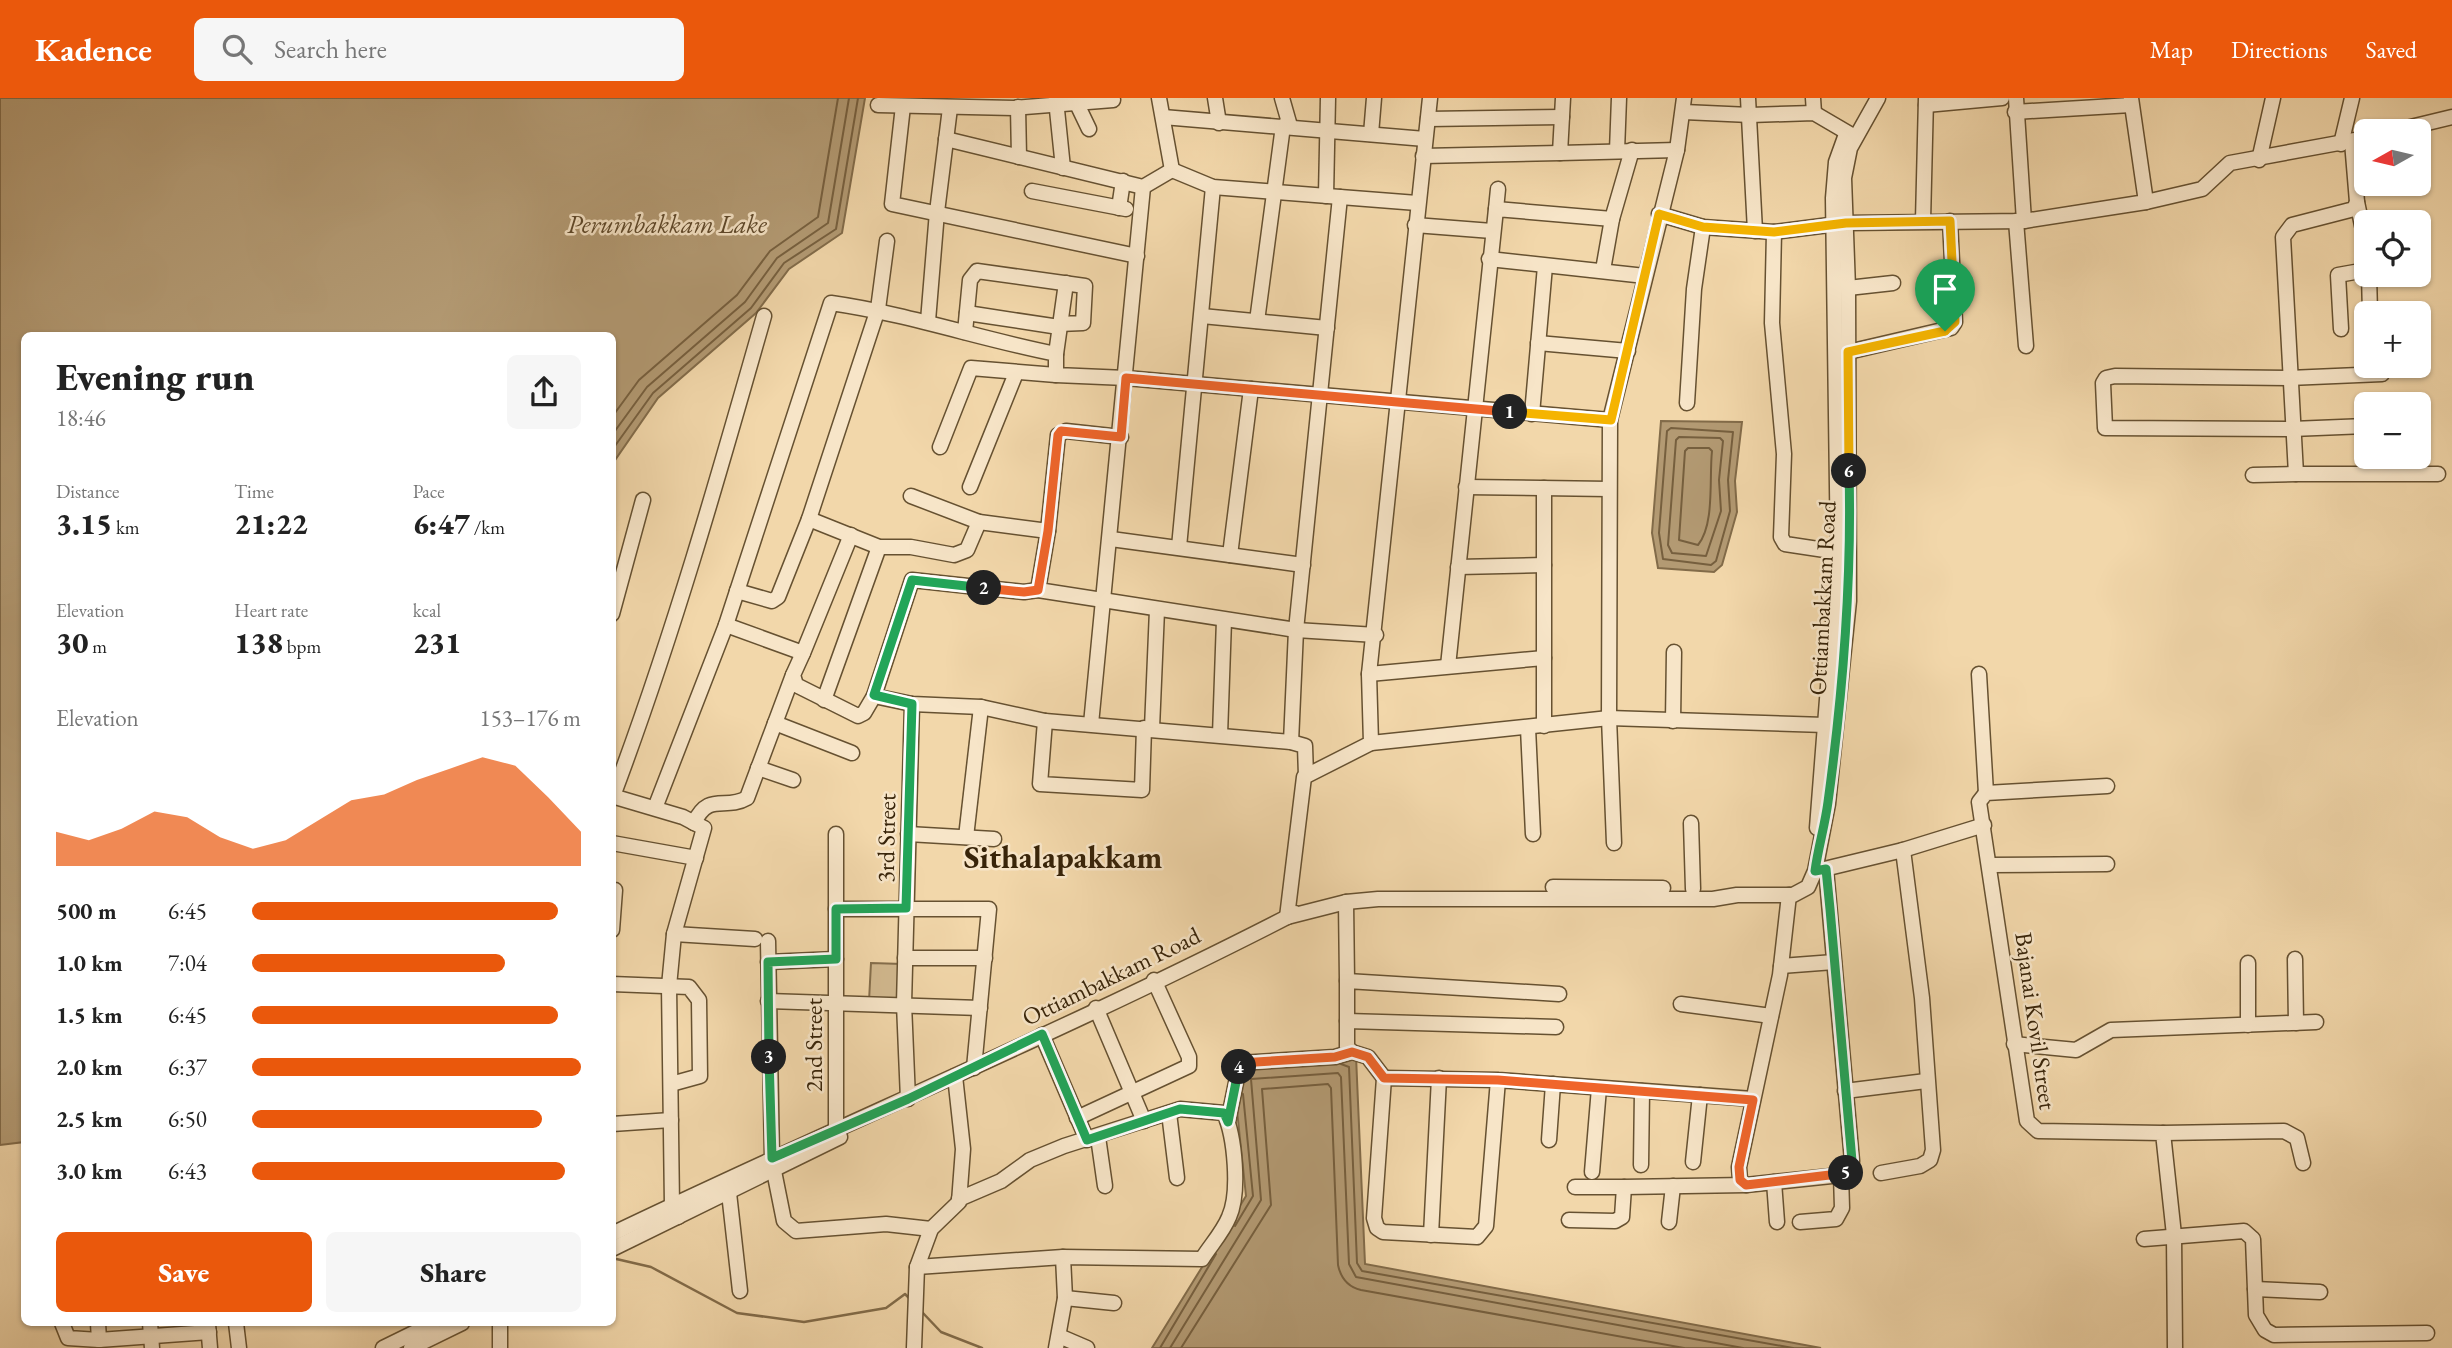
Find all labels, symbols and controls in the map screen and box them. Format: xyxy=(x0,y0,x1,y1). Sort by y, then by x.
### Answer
search box xyxy=(194,18,684,81)
text: Kadence xyxy=(35,28,152,71)
icon: search xyxy=(218,30,256,68)
text: Search here xyxy=(274,32,387,66)
text: Map xyxy=(2150,34,2193,65)
text: Directions xyxy=(2231,34,2328,65)
text: Saved xyxy=(2366,34,2417,65)
north arrow xyxy=(2354,119,2431,196)
map controls xyxy=(2354,119,2431,469)
water label: Perumbakkam Lake xyxy=(567,207,768,241)
button: locate xyxy=(2354,210,2431,287)
pin xyxy=(1915,259,1975,331)
icon: arrive xyxy=(1926,270,1964,308)
button: + xyxy=(2354,301,2431,378)
text: Evening run xyxy=(56,352,254,401)
button: share xyxy=(507,355,581,429)
button: − xyxy=(2354,392,2431,469)
pin: 1 xyxy=(1492,394,1528,430)
text: 1 xyxy=(1504,399,1515,424)
text: 18:46 xyxy=(56,403,106,433)
pin: 6 xyxy=(1832,454,1867,488)
text: 6 xyxy=(1843,458,1854,483)
text: Distance xyxy=(56,479,119,504)
text: Time xyxy=(234,479,274,504)
text: Pace xyxy=(413,479,445,504)
street label: Ottiambakkam Road xyxy=(1801,499,1843,696)
text: 3.15 xyxy=(56,504,112,543)
text: 21:22 xyxy=(234,504,308,543)
text: 6:47 xyxy=(413,504,470,543)
text: km xyxy=(112,515,140,540)
text: /km xyxy=(470,515,505,540)
pin: 2 xyxy=(967,570,1002,606)
text: 2 xyxy=(978,575,989,600)
text: Elevation xyxy=(56,598,124,623)
text: Heart rate xyxy=(234,598,308,623)
text: kcal xyxy=(413,598,441,623)
text: 30 xyxy=(56,623,88,662)
text: 138 xyxy=(234,623,283,662)
text: 231 xyxy=(413,623,461,662)
text: m xyxy=(88,634,107,659)
text: bpm xyxy=(283,634,321,659)
text: Elevation xyxy=(56,703,139,733)
text: 153–176 m xyxy=(480,703,581,733)
street label: 3rd Street xyxy=(870,793,902,883)
district label: Sithalapakkam xyxy=(964,836,1162,878)
text: 500 m xyxy=(56,896,117,926)
text: 6:45 xyxy=(168,896,207,926)
street label: Ottiambakkam Road xyxy=(1017,919,1206,1033)
street label: Bajanai Kovil Street xyxy=(2008,930,2064,1112)
text: 1.0 km xyxy=(56,948,123,978)
text: 7:04 xyxy=(168,948,207,978)
street label: 2nd Street xyxy=(798,998,829,1092)
text: 1.5 km xyxy=(56,1000,123,1030)
text: 6:45 xyxy=(168,1000,207,1030)
pin: 3 xyxy=(752,1040,786,1074)
text: 3 xyxy=(763,1044,774,1069)
pin: 4 xyxy=(1222,1049,1256,1084)
text: 2.0 km xyxy=(56,1052,123,1082)
text: 6:37 xyxy=(168,1052,207,1082)
text: 4 xyxy=(1233,1054,1244,1079)
text: 2.5 km xyxy=(56,1104,123,1134)
text: 6:50 xyxy=(168,1104,207,1134)
text: 3.0 km xyxy=(56,1156,123,1186)
text: 6:43 xyxy=(168,1156,207,1186)
pin: 5 xyxy=(1828,1156,1864,1190)
text: 5 xyxy=(1840,1160,1851,1185)
button: Save xyxy=(56,1232,312,1312)
button: Share xyxy=(326,1232,581,1312)

